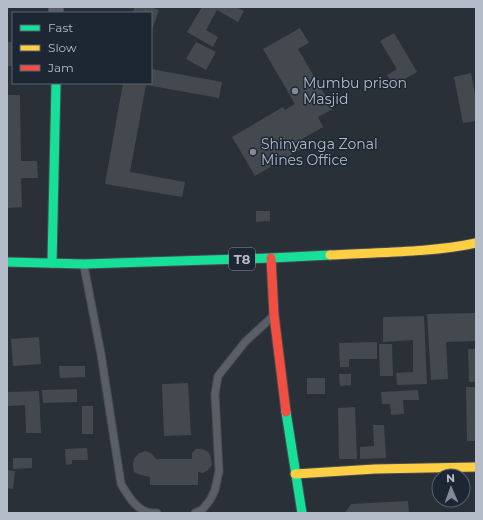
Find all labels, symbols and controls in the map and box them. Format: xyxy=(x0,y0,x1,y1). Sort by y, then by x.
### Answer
legend xyxy=(12,12,152,84)
text: Fast xyxy=(48,20,73,35)
text: Slow xyxy=(48,40,77,55)
text: Jam xyxy=(47,60,74,75)
place label: Mumbu prison Masjid xyxy=(303,74,407,108)
marker: Mumbu prison Masjid xyxy=(290,86,300,96)
place label: Shinyanga Zonal Mines Office xyxy=(261,135,378,169)
marker: Shinyanga Zonal Mines Office xyxy=(248,147,258,157)
road number: T8 xyxy=(229,248,255,270)
north arrow xyxy=(431,468,471,508)
text: N xyxy=(446,471,455,485)

